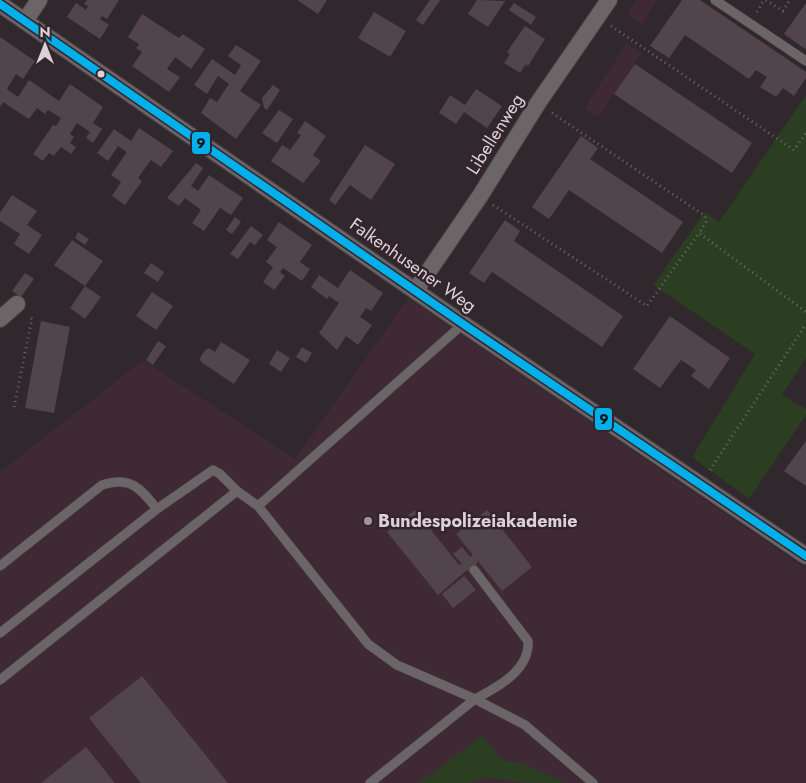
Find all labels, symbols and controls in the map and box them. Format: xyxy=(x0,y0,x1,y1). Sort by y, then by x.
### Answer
north arrow xyxy=(20,20,70,70)
text: N xyxy=(39,22,51,42)
unlabelled marker xyxy=(96,69,106,79)
street label: Libellenweg xyxy=(460,89,530,179)
line badge: 9 xyxy=(191,131,211,155)
text: 9 xyxy=(196,133,206,153)
street label: Falkenhusener Weg xyxy=(344,212,482,318)
line badge: 9 xyxy=(594,407,613,431)
text: 9 xyxy=(599,409,609,429)
place label: Bundespolizeiakademie xyxy=(378,508,578,534)
marker: Bundespolizeiakademie xyxy=(362,515,374,527)

